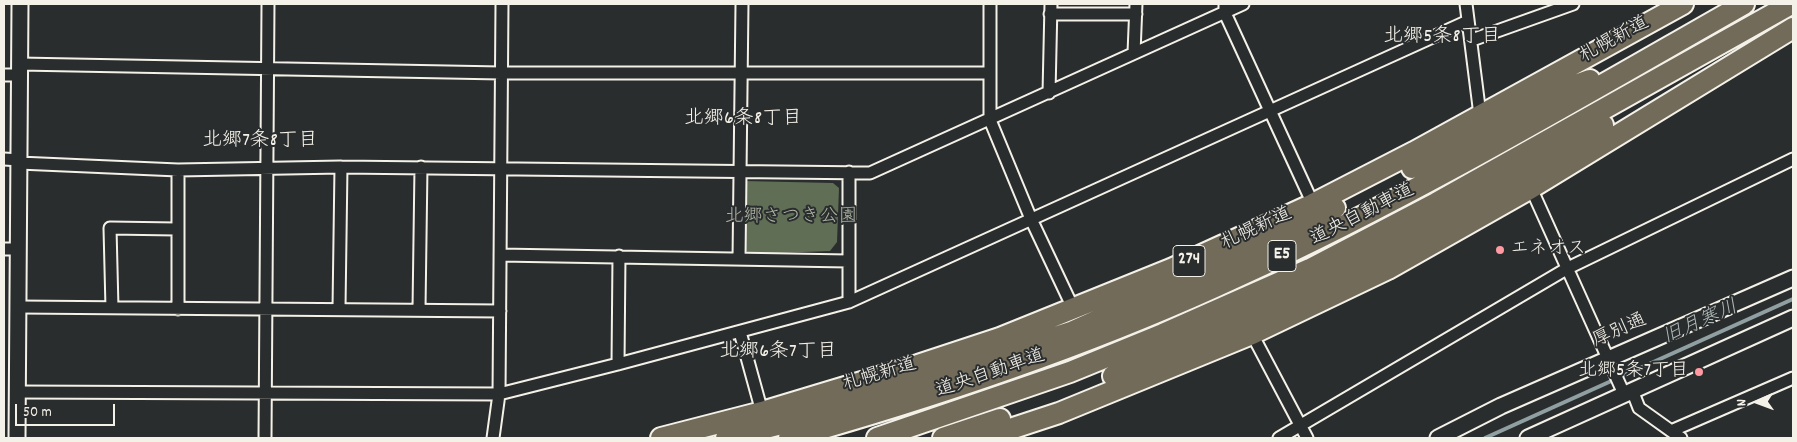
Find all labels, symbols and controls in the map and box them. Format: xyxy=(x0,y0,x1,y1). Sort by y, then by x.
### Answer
street label: 札幌新道 xyxy=(1576,13,1654,69)
district label: 北郷5条8丁目 xyxy=(1383,26,1501,50)
district label: 北郷6条8丁目 xyxy=(684,108,802,132)
district label: 北郷7条8丁目 xyxy=(202,130,318,154)
street label: 道央自動車道 xyxy=(1307,180,1419,252)
street label: 札幌新道 xyxy=(1218,204,1296,256)
park label: 北郷さつき公園 xyxy=(725,207,857,229)
place label: エネオス xyxy=(1510,239,1586,261)
road number: E5 xyxy=(1268,240,1296,272)
marker: エネオス xyxy=(1494,244,1506,256)
road number: 274 xyxy=(1173,246,1205,276)
water label: 旧月寒川 xyxy=(1660,297,1742,351)
street label: 厚別通 xyxy=(1589,310,1651,354)
district label: 北郷6条7丁目 xyxy=(719,341,837,365)
street label: 道央自動車道 xyxy=(933,346,1049,404)
street label: 札幌新道 xyxy=(840,354,920,398)
place label: 北郷5条7丁目 xyxy=(1578,361,1689,383)
marker: 北郷5条7丁目 xyxy=(1693,366,1705,378)
north arrow xyxy=(1732,377,1782,427)
scale bar xyxy=(18,394,118,426)
text: N xyxy=(1732,399,1752,406)
text: 50 m xyxy=(23,402,52,424)

